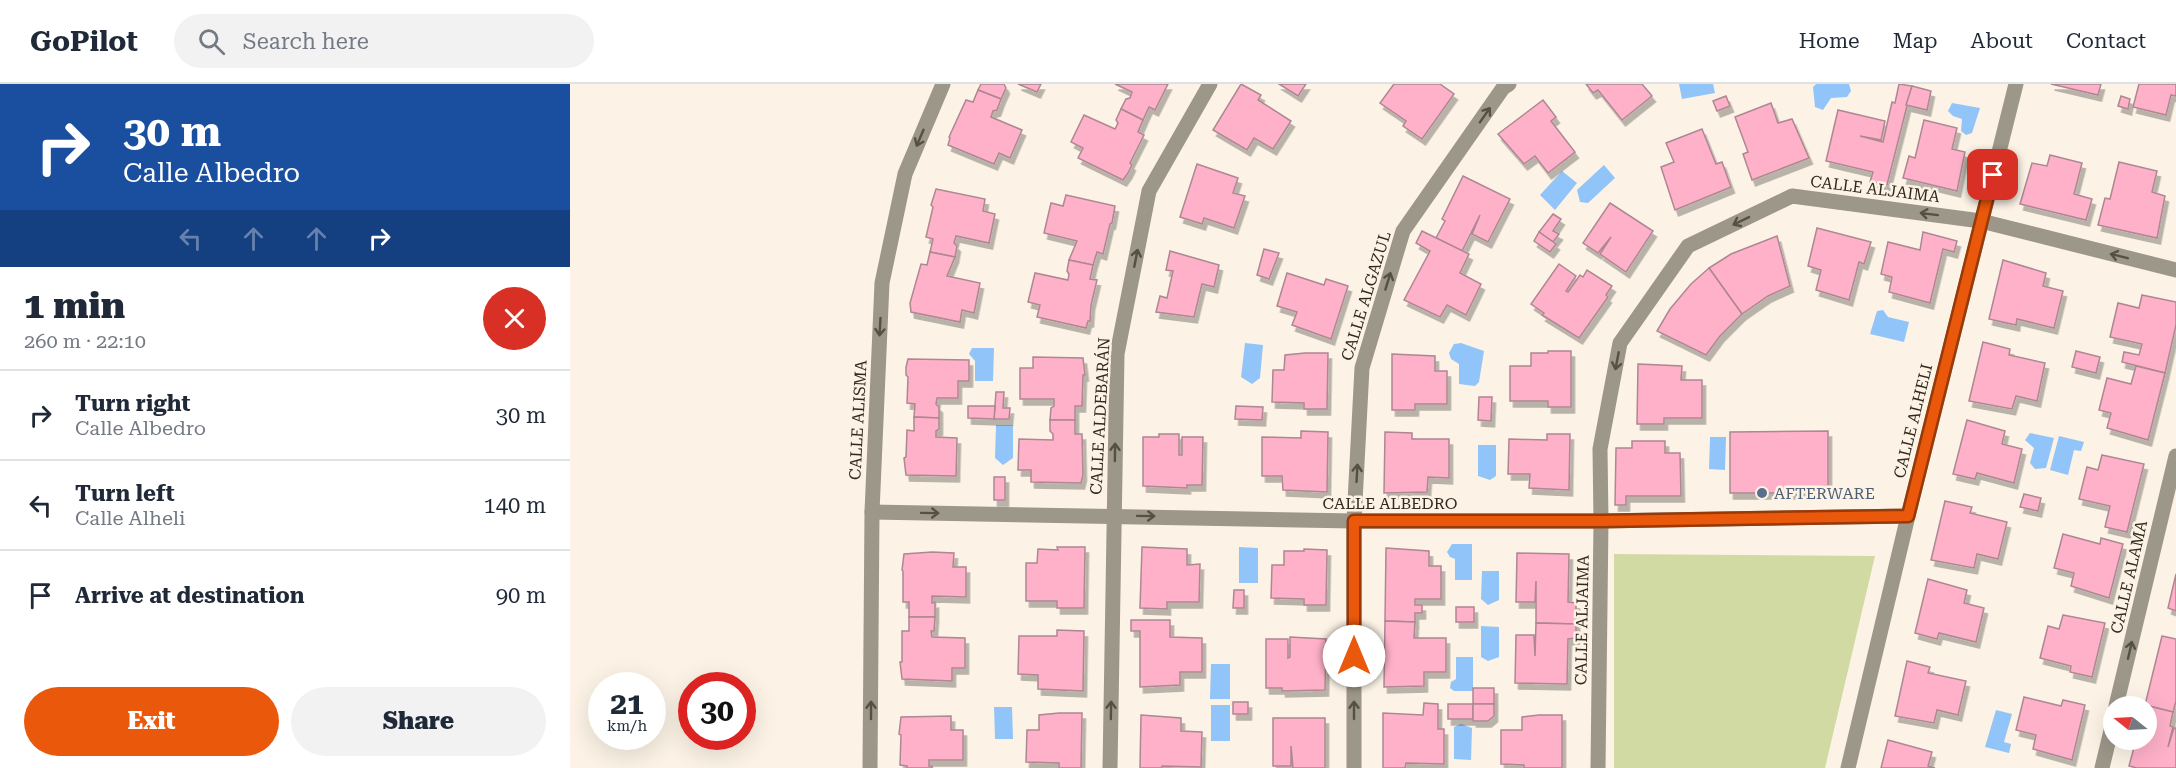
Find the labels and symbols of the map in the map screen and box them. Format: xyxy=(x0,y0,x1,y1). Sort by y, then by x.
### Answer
one-way arrow xyxy=(1479,107,1491,123)
one-way arrow xyxy=(914,128,926,146)
pin xyxy=(1967,149,2018,200)
street label: CALLE ALJAIMA xyxy=(1809,172,1942,206)
one-way arrow xyxy=(1920,209,1939,220)
one-way arrow xyxy=(1732,215,1750,227)
street label: CALLE ALGAZUL xyxy=(1337,229,1395,363)
one-way arrow xyxy=(1131,249,1142,269)
one-way arrow xyxy=(2110,249,2129,261)
one-way arrow xyxy=(1383,272,1394,291)
one-way arrow xyxy=(874,317,885,337)
street label: CALLE ALDEBARÁN xyxy=(1086,337,1114,495)
one-way arrow xyxy=(1611,351,1622,370)
street label: CALLE ALISMA xyxy=(845,359,871,481)
street label: CALLE ALHELI xyxy=(1890,362,1936,480)
one-way arrow xyxy=(1109,442,1121,462)
one-way arrow xyxy=(1351,463,1362,483)
place label: AFTERWARE xyxy=(1774,484,1875,503)
marker: AFTERWARE xyxy=(1755,486,1769,500)
street label: CALLE ALBEDRO xyxy=(1323,494,1457,513)
one-way arrow xyxy=(920,507,940,518)
one-way arrow xyxy=(1136,510,1156,522)
street label: CALLE ALAMA xyxy=(2107,518,2151,635)
street label: CALLE ALJAIMA xyxy=(1571,554,1593,685)
position arrow xyxy=(1322,624,1386,688)
one-way arrow xyxy=(2124,640,2136,659)
speed limit sign: 30 xyxy=(678,672,756,750)
north arrow xyxy=(2103,696,2157,750)
one-way arrow xyxy=(865,700,877,720)
one-way arrow xyxy=(1105,700,1116,720)
one-way arrow xyxy=(1348,700,1360,720)

